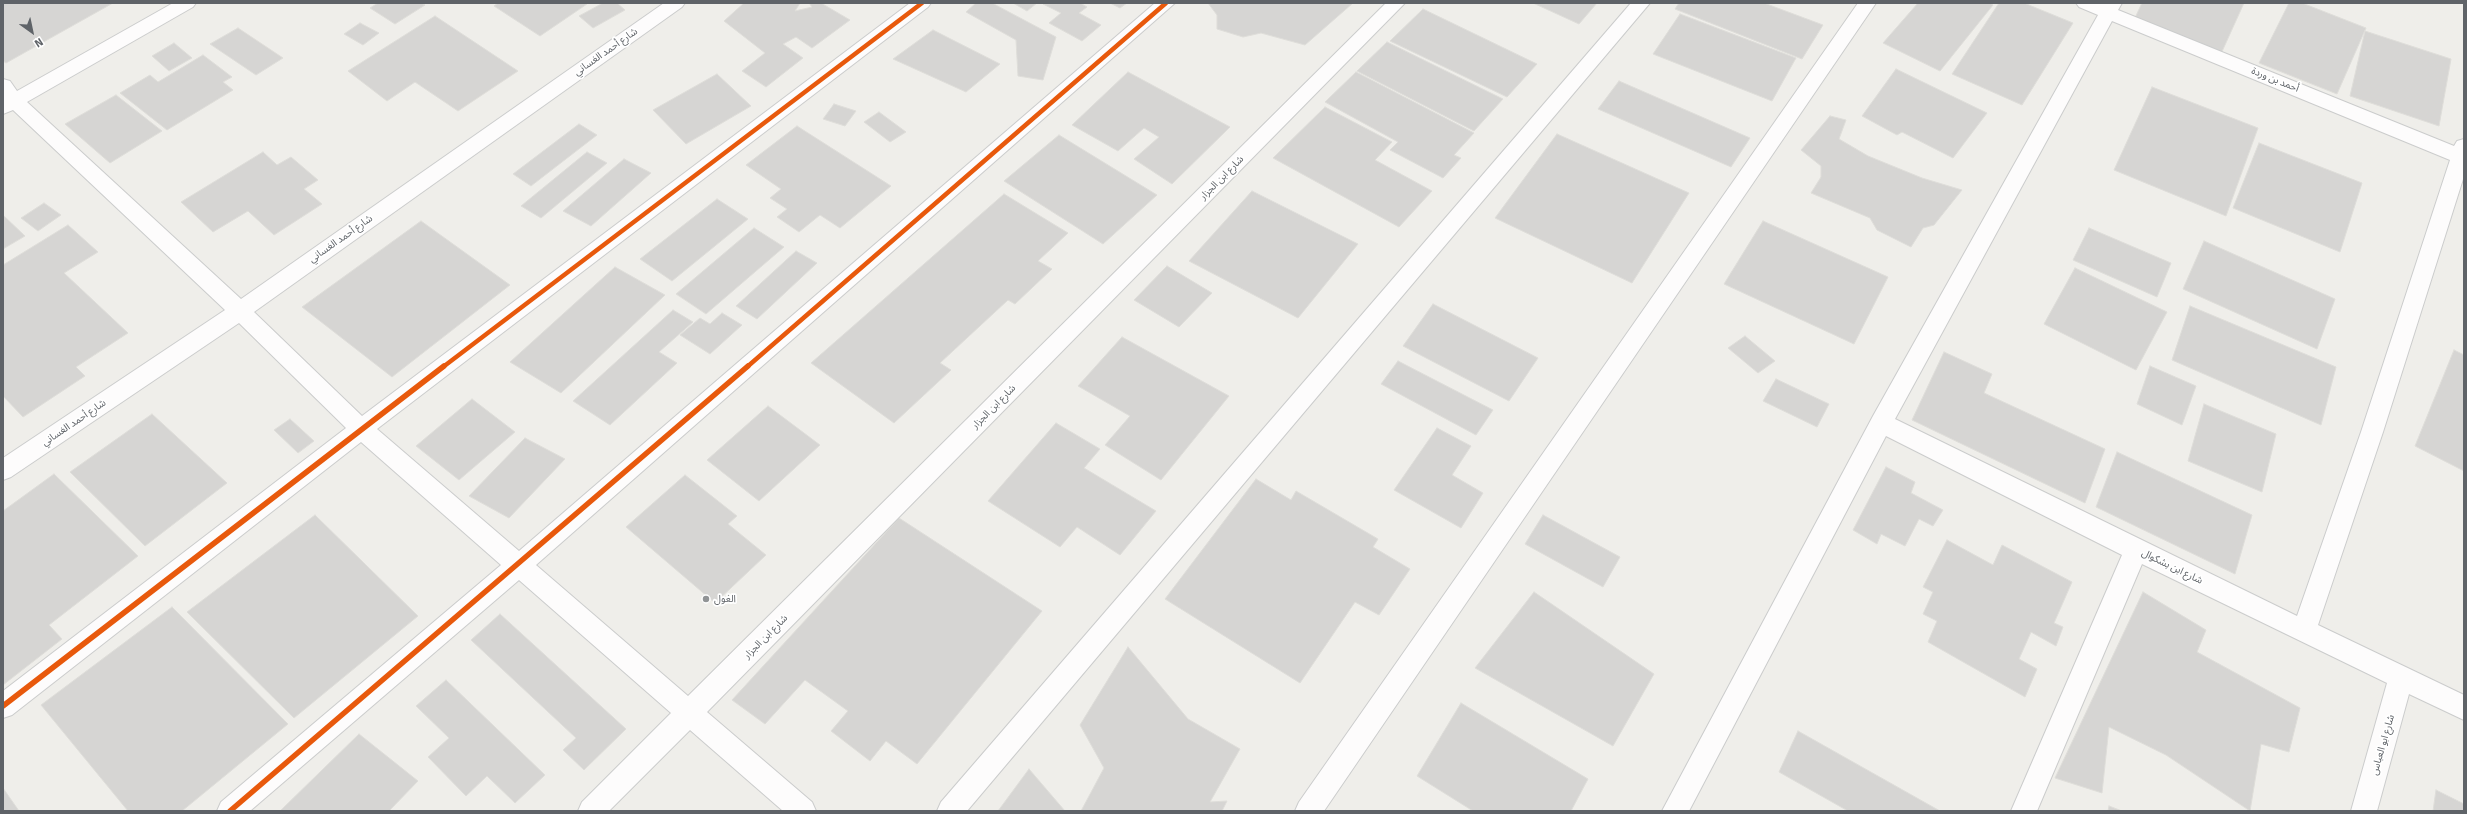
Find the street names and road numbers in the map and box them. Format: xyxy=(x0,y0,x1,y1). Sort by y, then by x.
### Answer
street label: شارع أحمد الغساني xyxy=(572,26,640,78)
street label: أحمد بن وردة xyxy=(2249,65,2301,95)
street label: شارع ابن الجزار xyxy=(1197,153,1247,203)
street label: شارع أحمد الغساني xyxy=(307,213,375,265)
street label: شارع ابن الجزار xyxy=(969,382,1019,432)
street label: شارع أحمد الغساني xyxy=(40,397,108,449)
street label: شارع ابن بشكوال xyxy=(2139,547,2205,587)
street label: شارع ابن الجزار xyxy=(741,612,791,662)
street label: شارع ابو العباس xyxy=(2369,713,2397,777)

